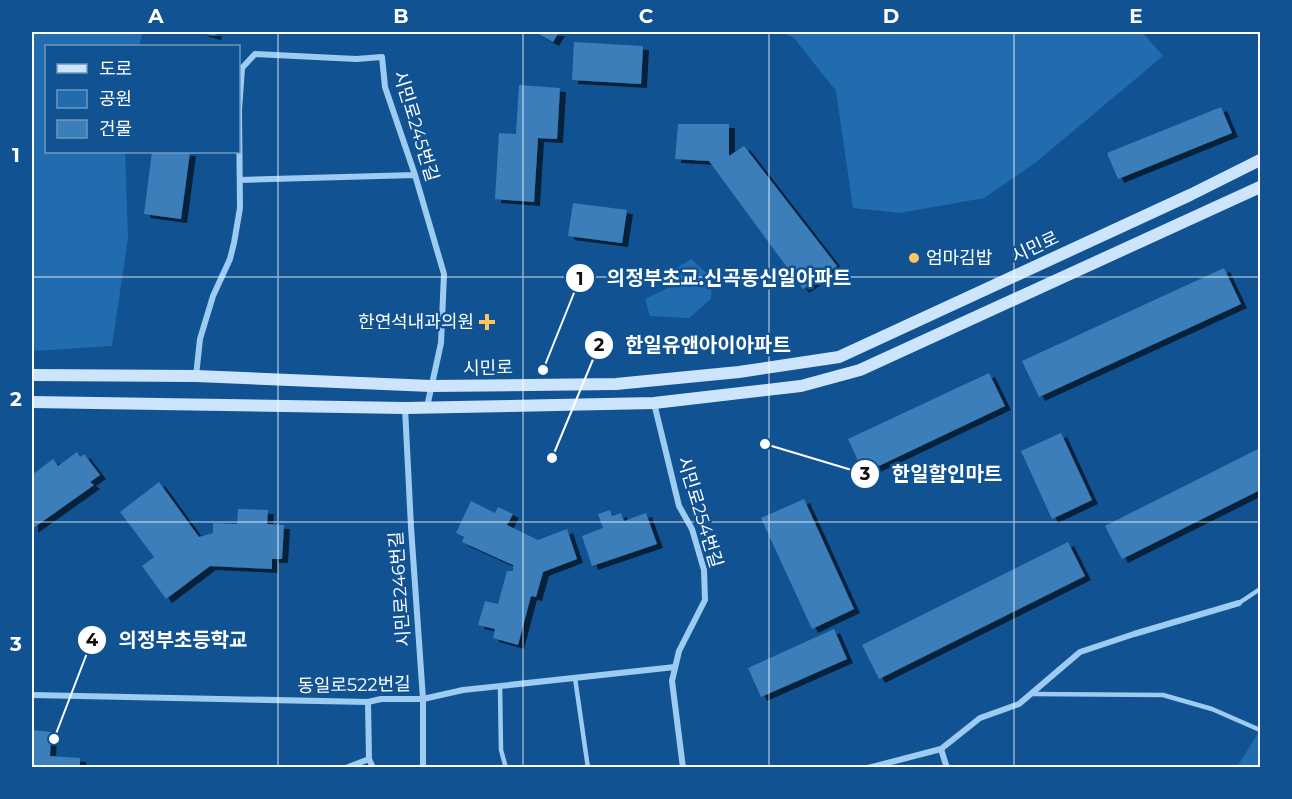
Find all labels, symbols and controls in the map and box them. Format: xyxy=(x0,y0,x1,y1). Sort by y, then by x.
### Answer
text: A xyxy=(147,4,164,28)
text: B xyxy=(393,4,409,28)
text: C xyxy=(639,4,654,28)
text: D xyxy=(883,4,899,28)
text: E xyxy=(1129,4,1143,28)
legend xyxy=(45,45,240,153)
text: 도로 xyxy=(99,58,132,80)
street label: 시민로245번길 xyxy=(389,68,443,184)
text: 공원 xyxy=(99,88,132,110)
text: 건물 xyxy=(99,118,132,140)
text: 1 xyxy=(12,143,20,167)
street label: 시민로 xyxy=(1008,227,1062,267)
place label: 엄마김밥 xyxy=(926,247,992,269)
marker: 엄마김밥 xyxy=(907,251,921,265)
callout: 의정부초교.신곡동신일아파트 xyxy=(565,259,864,297)
text: 의정부초교.신곡동신일아파트 xyxy=(607,266,851,290)
text: 1 xyxy=(576,268,584,290)
place label: 한연석내과의원 xyxy=(358,311,474,333)
marker: 한연석내과의원 xyxy=(478,313,496,331)
callout: 한일유앤아이아파트 xyxy=(584,326,803,364)
text: 한일유앤아이아파트 xyxy=(625,333,791,357)
text: 2 xyxy=(594,334,605,356)
street label: 시민로 xyxy=(463,357,513,379)
text: 2 xyxy=(10,387,22,411)
street label: 시민로254번길 xyxy=(673,454,727,570)
callout: 한일할인마트 xyxy=(850,455,1014,493)
text: 한일할인마트 xyxy=(892,462,1002,486)
text: 3 xyxy=(859,463,871,485)
street label: 시민로246번길 xyxy=(385,531,415,647)
callout: 의정부초등학교 xyxy=(77,621,259,659)
text: 의정부초등학교 xyxy=(119,628,247,652)
text: 4 xyxy=(86,629,99,651)
text: 3 xyxy=(9,632,22,656)
street label: 동일로522번길 xyxy=(297,673,411,697)

